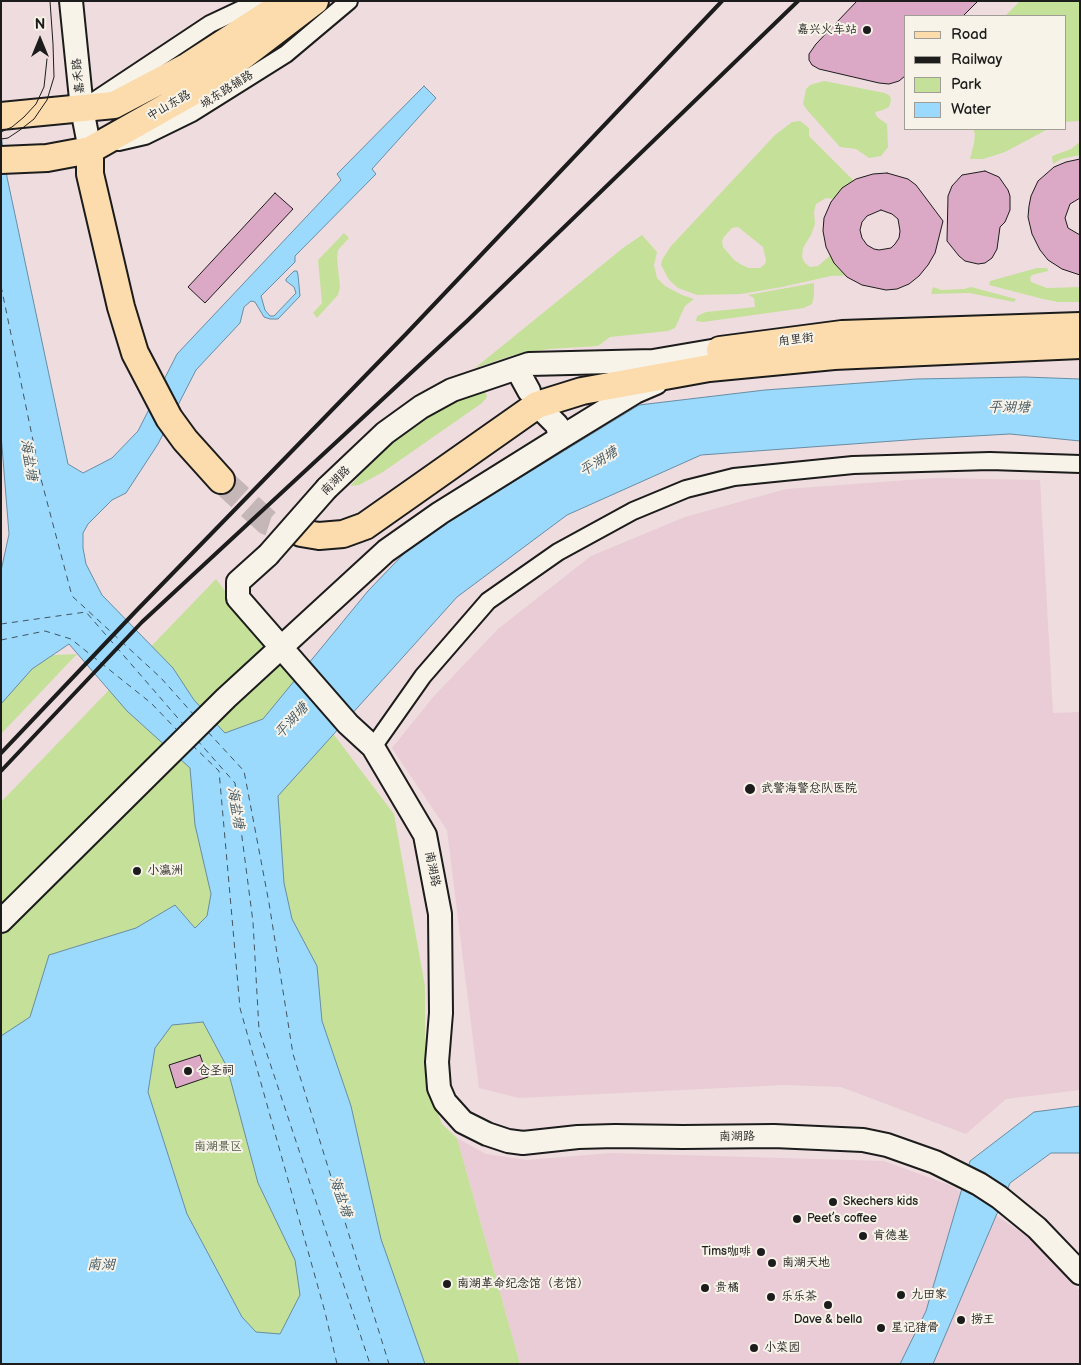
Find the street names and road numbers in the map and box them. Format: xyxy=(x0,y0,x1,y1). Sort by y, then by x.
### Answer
street label: 嘉禾路 xyxy=(70,57,88,95)
street label: 城东路辅路 xyxy=(198,68,256,112)
street label: 中山东路 xyxy=(145,88,193,124)
street label: 甪里街 xyxy=(777,331,815,349)
street label: 南湖路 xyxy=(318,463,354,499)
street label: 南湖路 xyxy=(421,850,443,888)
street label: 南湖路 xyxy=(719,1129,755,1145)

